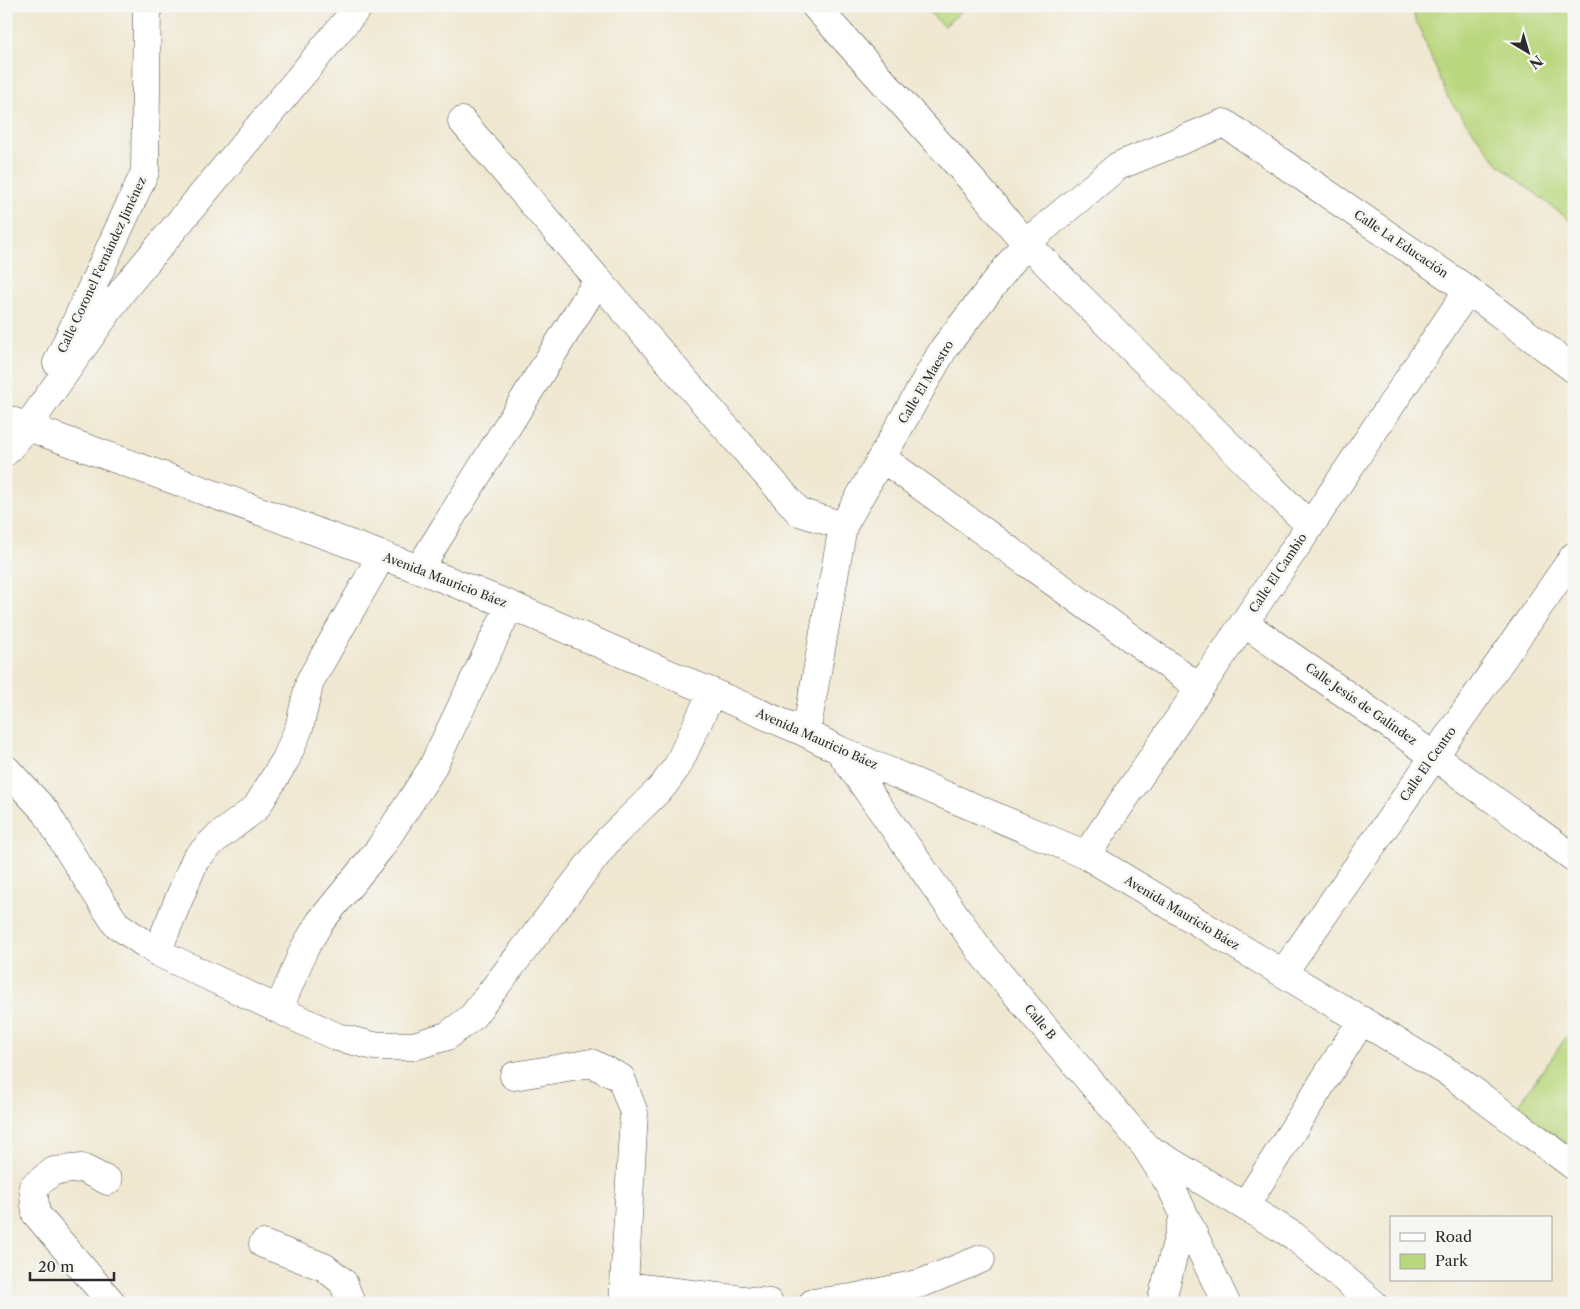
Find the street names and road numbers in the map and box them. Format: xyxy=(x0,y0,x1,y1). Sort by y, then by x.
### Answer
street label: Calle Coronel Fernández Jiménez xyxy=(54,174,149,355)
street label: Calle La Educación xyxy=(1351,207,1452,281)
street label: Calle El Maestro xyxy=(895,337,956,426)
street label: Calle El Cambio xyxy=(1245,530,1310,615)
street label: Avenida Mauricio Báez xyxy=(380,549,509,610)
street label: Calle Jesús de Galíndez xyxy=(1303,659,1420,748)
street label: Avenida Mauricio Báez xyxy=(753,705,880,772)
street label: Calle El Centro xyxy=(1396,724,1459,804)
street label: Avenida Mauricio Báez xyxy=(1121,872,1242,953)
street label: Calle B xyxy=(1021,1001,1059,1042)

